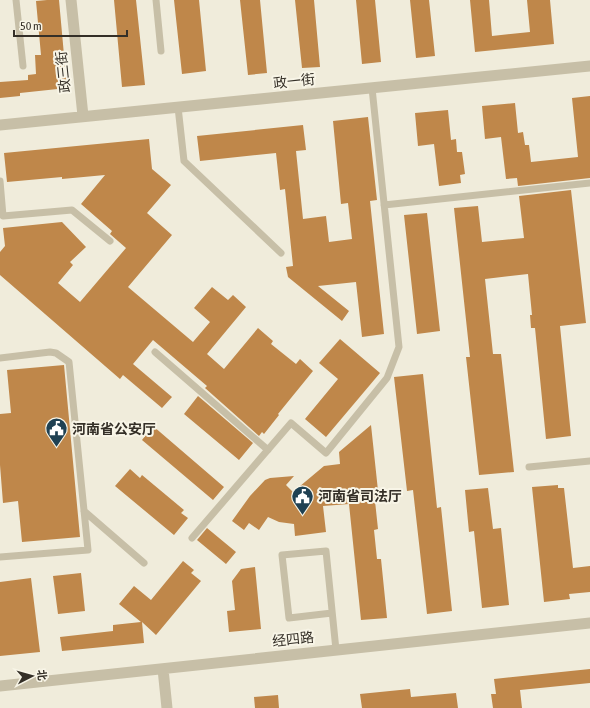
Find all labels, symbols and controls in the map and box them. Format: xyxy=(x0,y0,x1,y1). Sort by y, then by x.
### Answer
scale bar xyxy=(14,12,127,38)
text: 50 m xyxy=(20,19,42,33)
street label: 政三街 xyxy=(53,50,73,94)
street label: 政一街 xyxy=(272,71,316,91)
public building icon: 河南省公安厅 xyxy=(43,416,69,449)
place label: 河南省公安厅 xyxy=(72,421,156,437)
public building icon: 河南省司法厅 xyxy=(289,483,315,516)
place label: 河南省司法厅 xyxy=(318,488,402,504)
street label: 经四路 xyxy=(271,629,315,649)
north arrow xyxy=(12,656,52,696)
text: 北 xyxy=(35,669,48,681)

